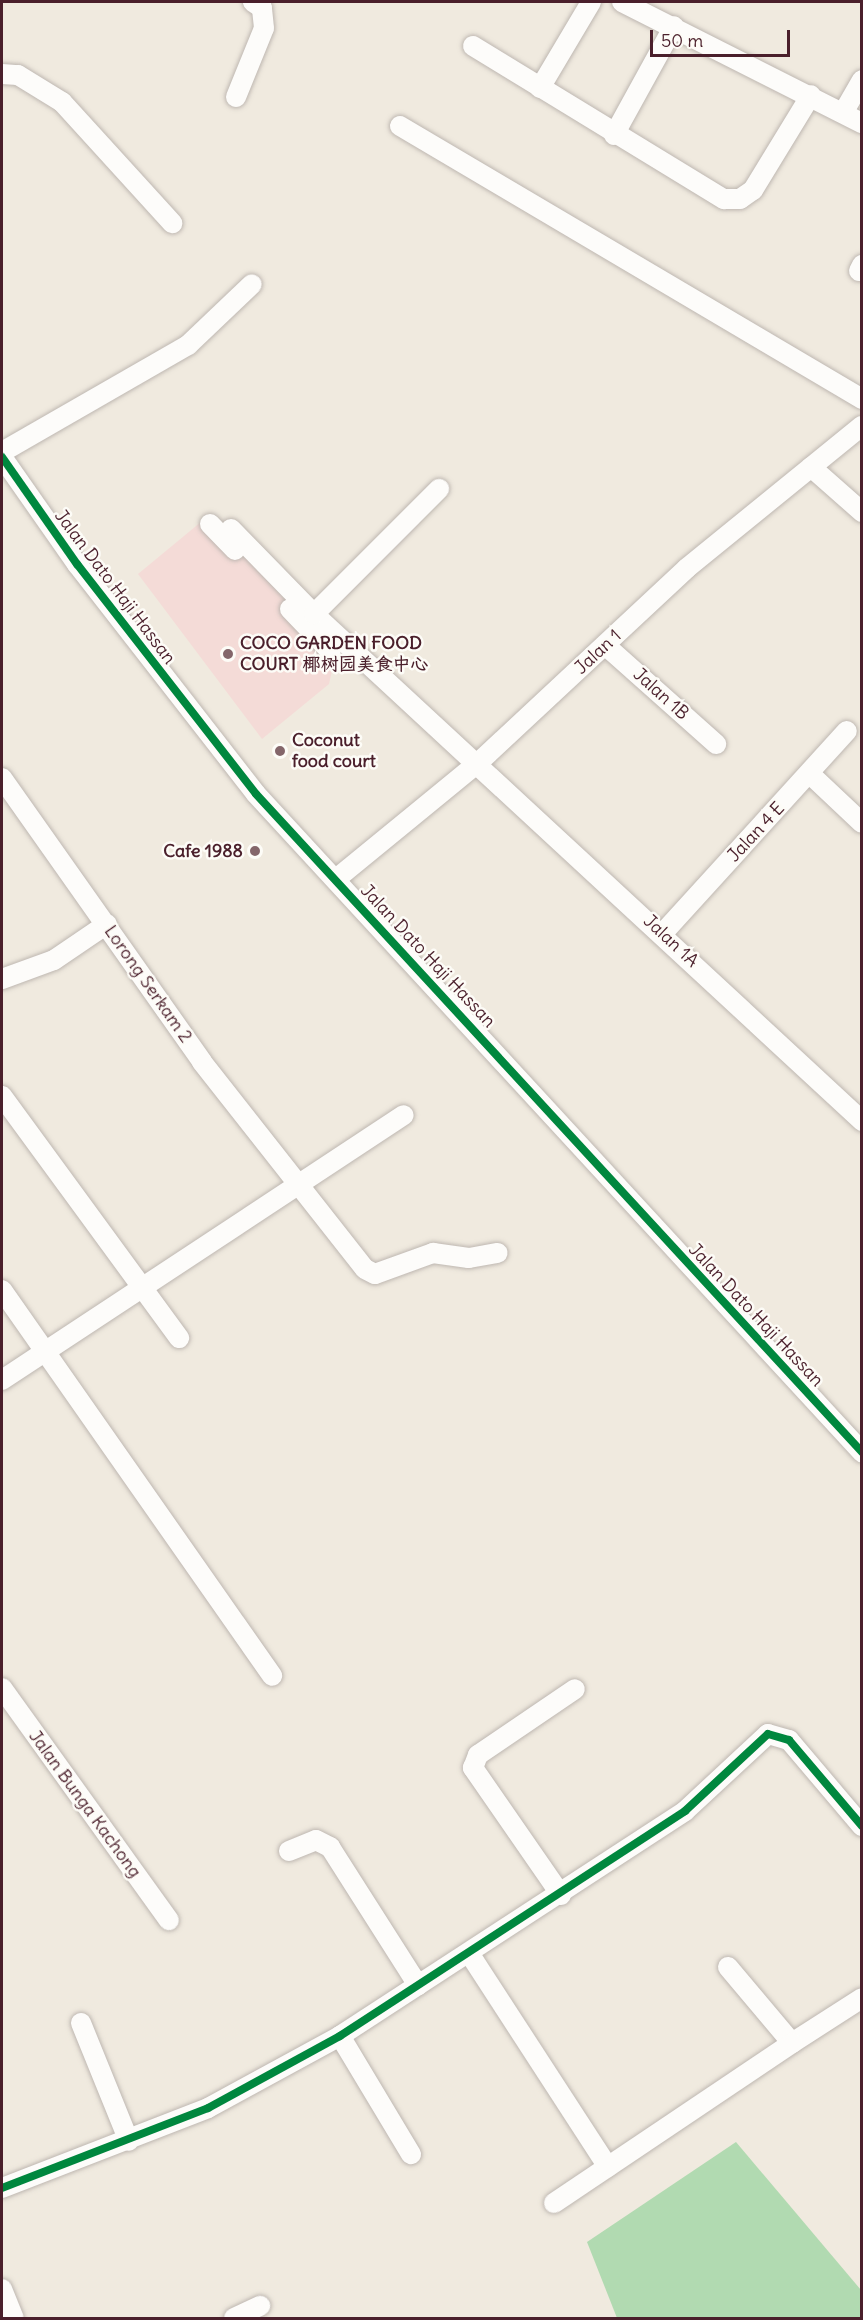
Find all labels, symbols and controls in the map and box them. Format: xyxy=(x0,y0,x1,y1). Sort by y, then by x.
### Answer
scale bar xyxy=(653,18,792,56)
text: 50 m xyxy=(661,29,703,52)
street label: Jalan Dato Haji Hassan xyxy=(50,506,180,668)
street label: Jalan 1 xyxy=(570,625,626,679)
place label: COCO GARDEN FOOD COURT 椰树园美食中心 xyxy=(240,633,428,676)
marker: COCO GARDEN FOOD COURT 椰树园美食中心 xyxy=(221,647,235,661)
street label: Jalan 1B xyxy=(629,663,693,725)
place label: Coconut food court xyxy=(292,730,376,772)
marker: Coconut food court xyxy=(273,744,287,758)
street label: Jalan 4 E xyxy=(723,798,789,866)
place label: Cafe 1988 xyxy=(163,840,243,862)
marker: Cafe 1988 xyxy=(248,844,262,858)
street label: Jalan Dato Haji Hassan xyxy=(356,880,500,1032)
street label: Jalan 1A xyxy=(639,910,703,972)
street label: Lorong Serkam 2 xyxy=(100,921,196,1047)
street label: Jalan Dato Haji Hassan xyxy=(684,1239,828,1391)
street label: Jalan Bunga Kachong xyxy=(24,1726,146,1882)

